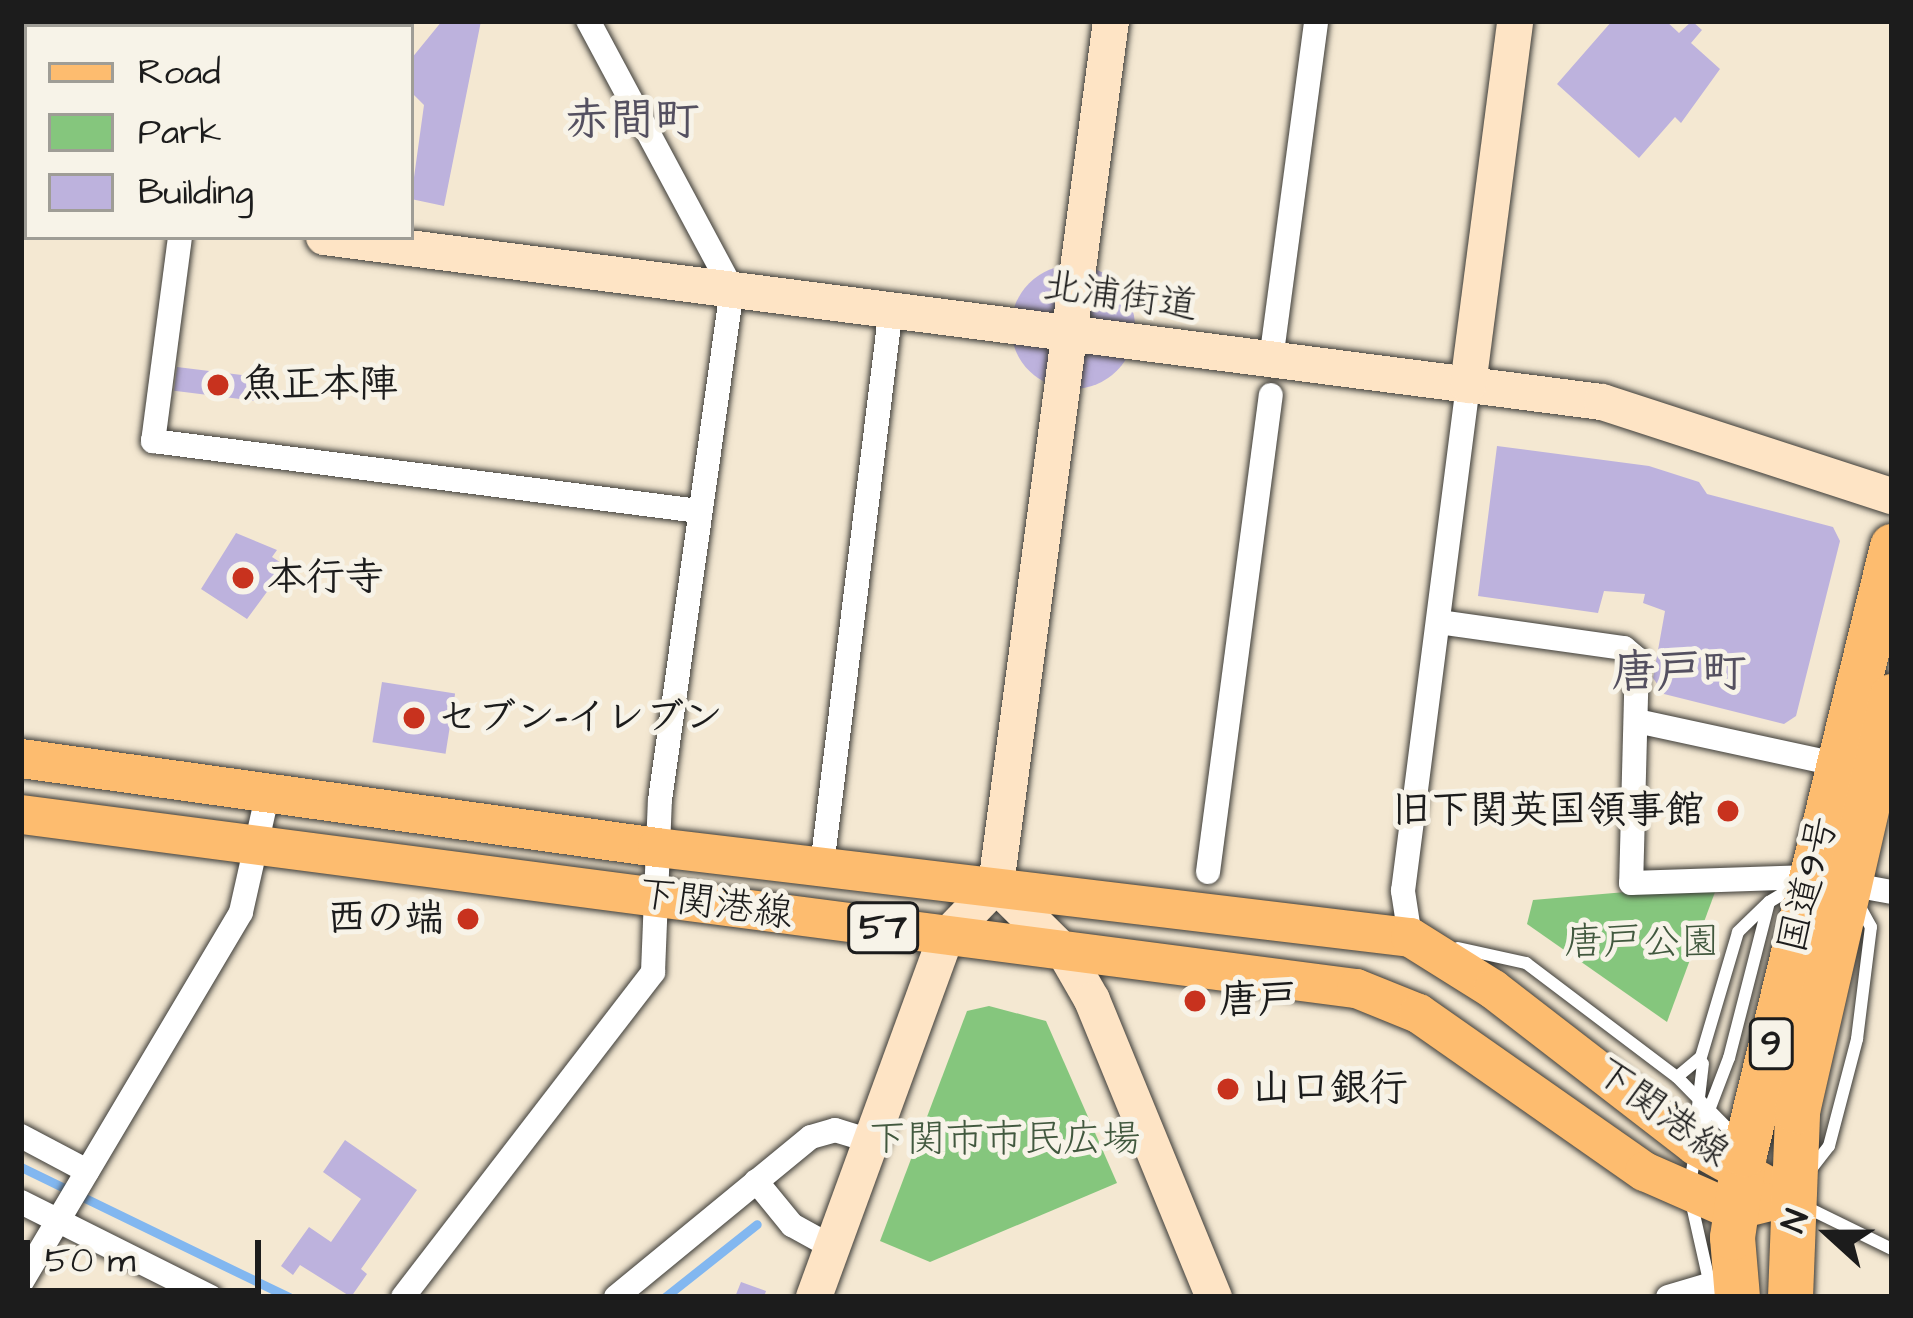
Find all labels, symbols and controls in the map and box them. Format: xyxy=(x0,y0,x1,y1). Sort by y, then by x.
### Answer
legend xyxy=(24,24,414,240)
text: Road xyxy=(138,47,221,98)
district label: 赤間町 xyxy=(565,95,699,149)
text: Park xyxy=(138,107,221,158)
text: Building xyxy=(138,167,253,218)
street label: 北浦街道 xyxy=(1040,263,1200,331)
place label: 魚正本陣 xyxy=(242,362,398,408)
marker: 魚正本陣 xyxy=(205,372,231,398)
place label: 本行寺 xyxy=(267,555,384,601)
marker: 本行寺 xyxy=(230,565,256,591)
district label: 唐戸町 xyxy=(1612,647,1746,701)
place label: セブン-イレブン xyxy=(438,695,723,741)
marker: セブン-イレブン xyxy=(401,705,427,731)
place label: 旧下関英国領事館 xyxy=(1392,788,1704,834)
marker: 旧下関英国領事館 xyxy=(1715,798,1741,824)
street label: 国道9号 xyxy=(1769,812,1849,958)
street label: 下関港線 xyxy=(635,871,795,939)
place label: 西の端 xyxy=(327,896,444,942)
road number: 57 xyxy=(847,898,919,958)
marker: 西の端 xyxy=(455,906,481,932)
park label: 唐戸公園 xyxy=(1564,920,1720,966)
place label: 唐戸 xyxy=(1219,978,1297,1024)
marker: 唐戸 xyxy=(1182,988,1208,1014)
road number: 9 xyxy=(1747,1014,1795,1074)
street label: 下関港線 xyxy=(1584,1048,1738,1178)
place label: 山口銀行 xyxy=(1252,1066,1408,1112)
marker: 山口銀行 xyxy=(1215,1076,1241,1102)
park label: 下関市市民広場 xyxy=(868,1117,1140,1163)
north arrow xyxy=(1769,1174,1889,1294)
text: N xyxy=(1770,1203,1821,1239)
scale bar xyxy=(30,1216,267,1290)
text: 50 m xyxy=(45,1235,136,1286)

